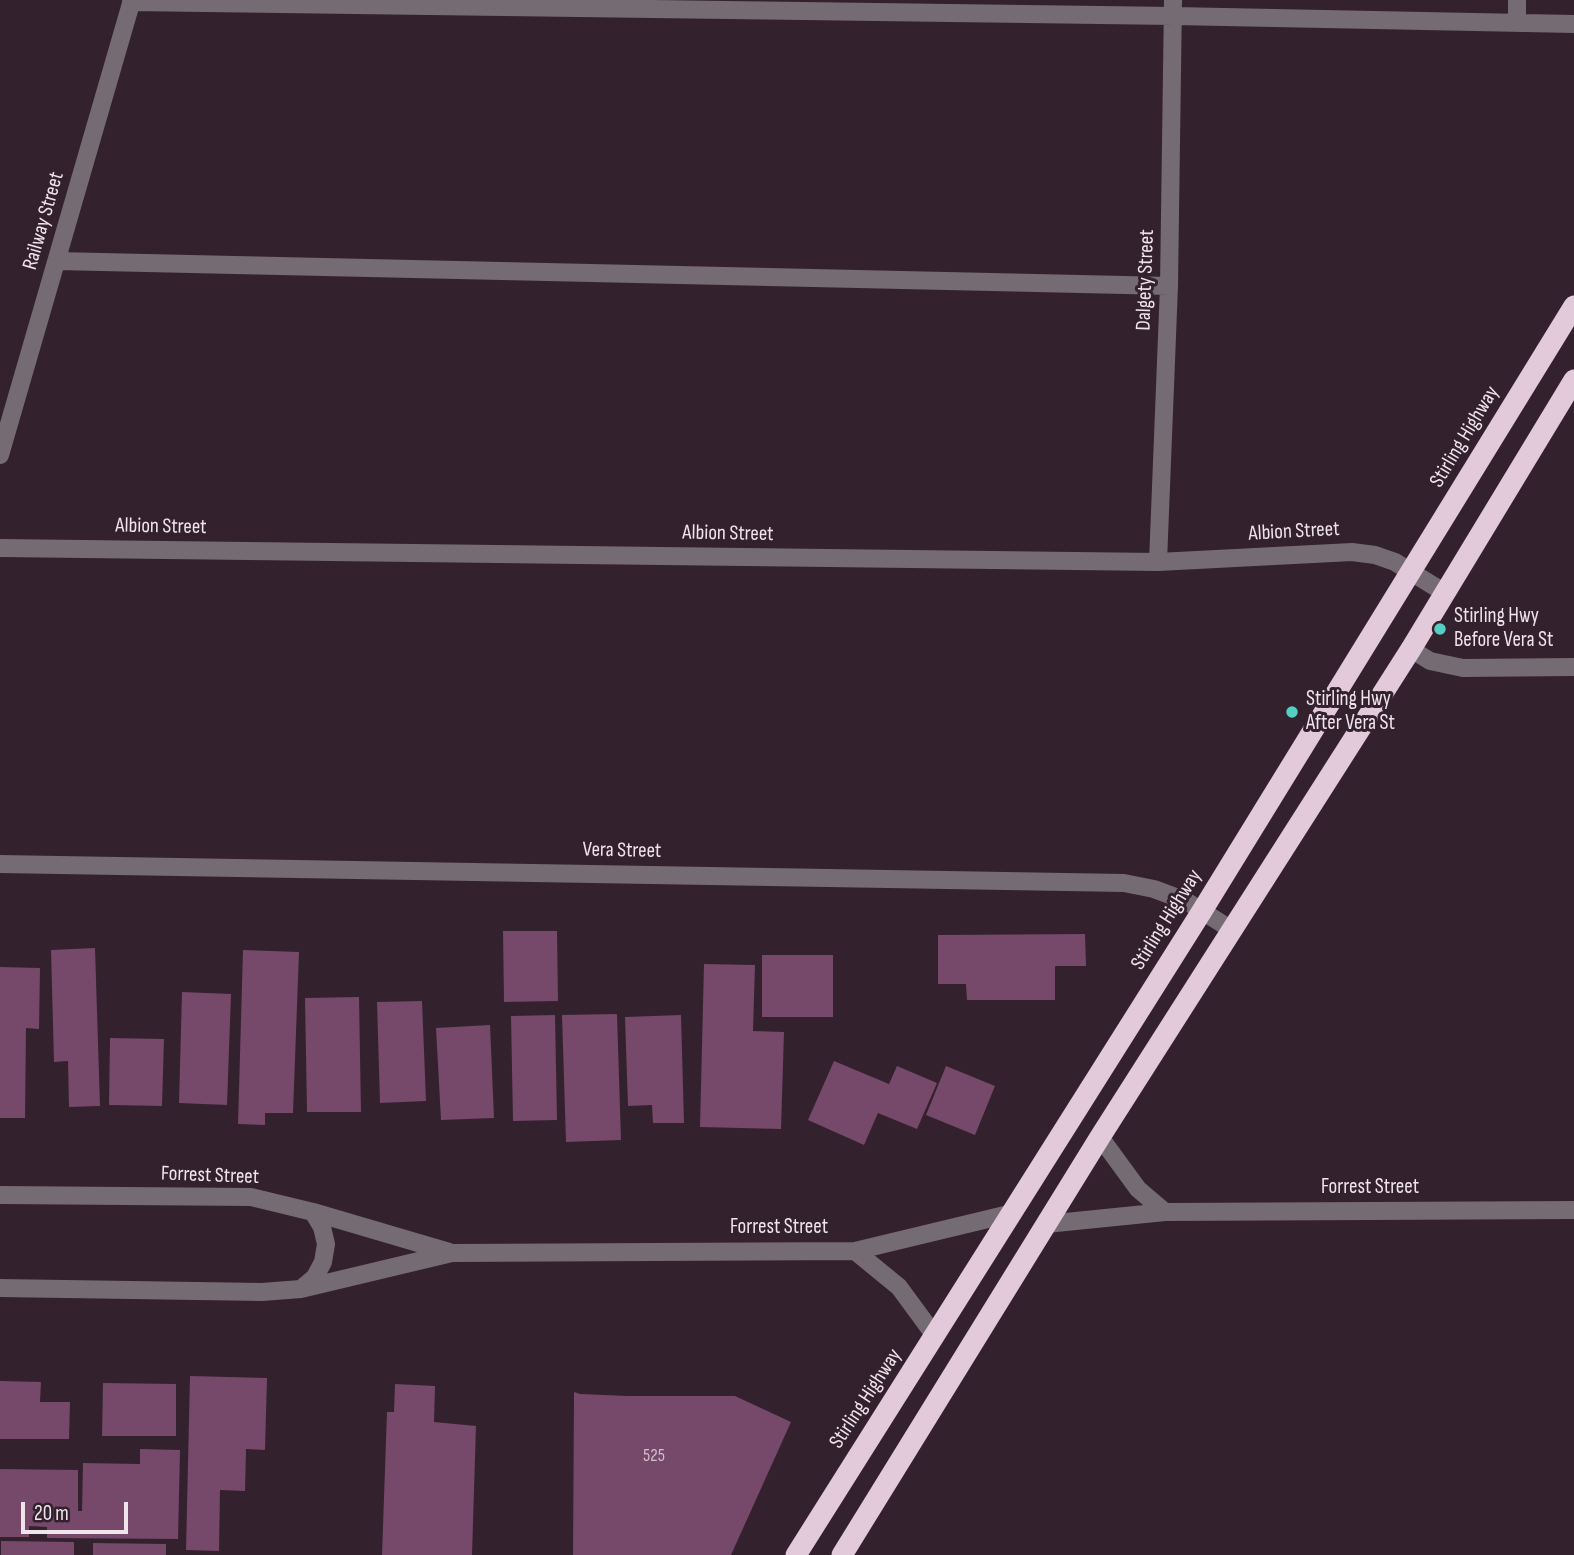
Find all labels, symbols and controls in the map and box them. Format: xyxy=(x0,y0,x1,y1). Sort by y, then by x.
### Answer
street label: Railway Street xyxy=(18,169,70,273)
street label: Dalgety Street xyxy=(1132,229,1160,331)
street label: Stirling Highway xyxy=(1425,382,1505,492)
street label: Albion Street xyxy=(115,514,207,540)
street label: Albion Street xyxy=(1248,517,1340,547)
street label: Albion Street xyxy=(682,521,774,547)
place label: Stirling Hwy Before Vera St xyxy=(1454,604,1553,654)
marker: Stirling Hwy Before Vera St xyxy=(1432,621,1448,637)
place label: Stirling Hwy After Vera St xyxy=(1306,687,1395,737)
marker: Stirling Hwy After Vera St xyxy=(1284,704,1300,720)
street label: Vera Street xyxy=(582,838,662,864)
street label: Stirling Highway xyxy=(1126,865,1208,975)
street label: Forrest Street xyxy=(161,1162,259,1190)
street label: Forrest Street xyxy=(1321,1175,1419,1201)
street label: Forrest Street xyxy=(730,1215,828,1241)
street label: Stirling Highway xyxy=(824,1344,908,1454)
house number: 525 xyxy=(643,1445,665,1467)
scale bar xyxy=(24,1488,131,1532)
text: 20 m xyxy=(34,1501,69,1526)

